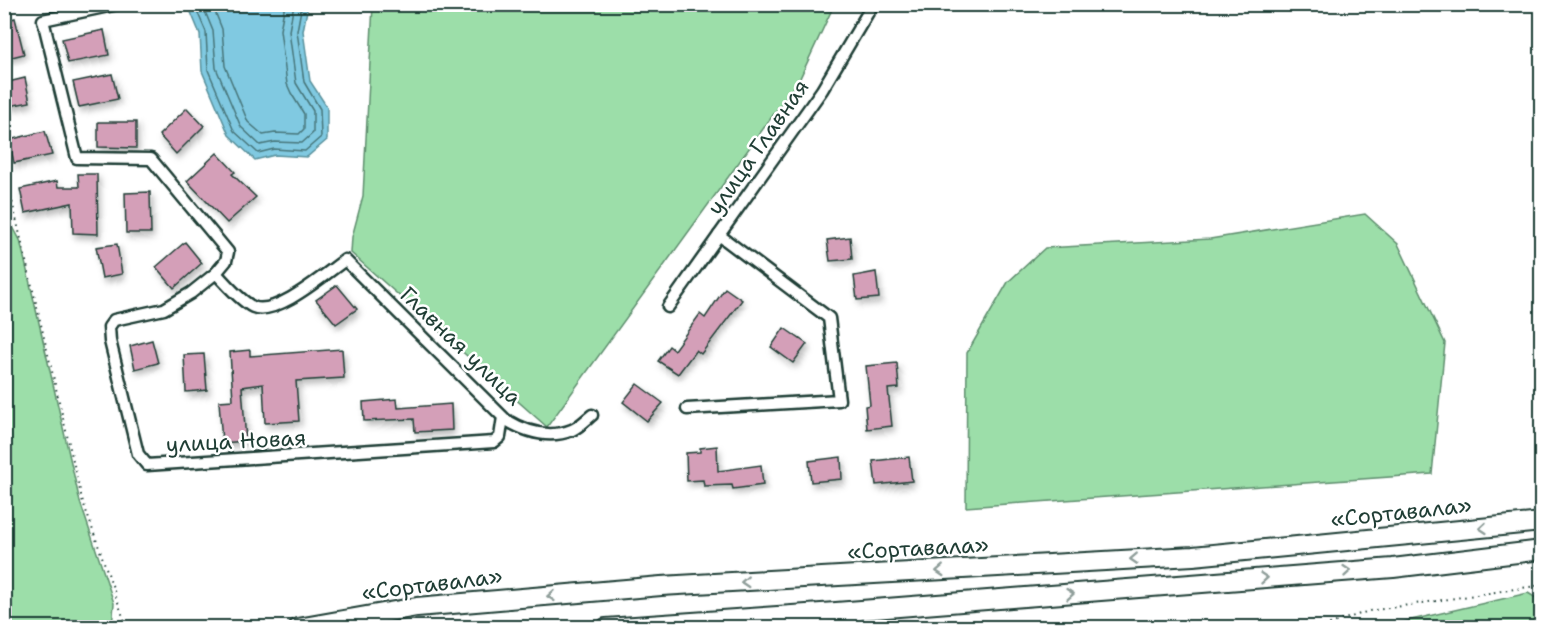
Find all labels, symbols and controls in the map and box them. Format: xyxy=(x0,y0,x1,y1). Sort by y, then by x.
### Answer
street label: улица Главная xyxy=(700,74,816,220)
street label: Главная улица xyxy=(394,280,529,412)
street label: улица Новая xyxy=(165,423,307,459)
street label: «Сортавала» xyxy=(1329,490,1473,534)
one-way arrow xyxy=(1479,521,1488,534)
street label: «Сортавала» xyxy=(847,530,989,566)
one-way arrow xyxy=(1130,553,1139,566)
street label: «Сортавала» xyxy=(360,561,504,607)
one-way arrow xyxy=(935,565,944,578)
one-way arrow xyxy=(1343,565,1352,578)
one-way arrow xyxy=(1259,572,1268,585)
one-way arrow xyxy=(741,575,750,588)
one-way arrow xyxy=(1065,587,1074,600)
one-way arrow xyxy=(546,589,555,602)

